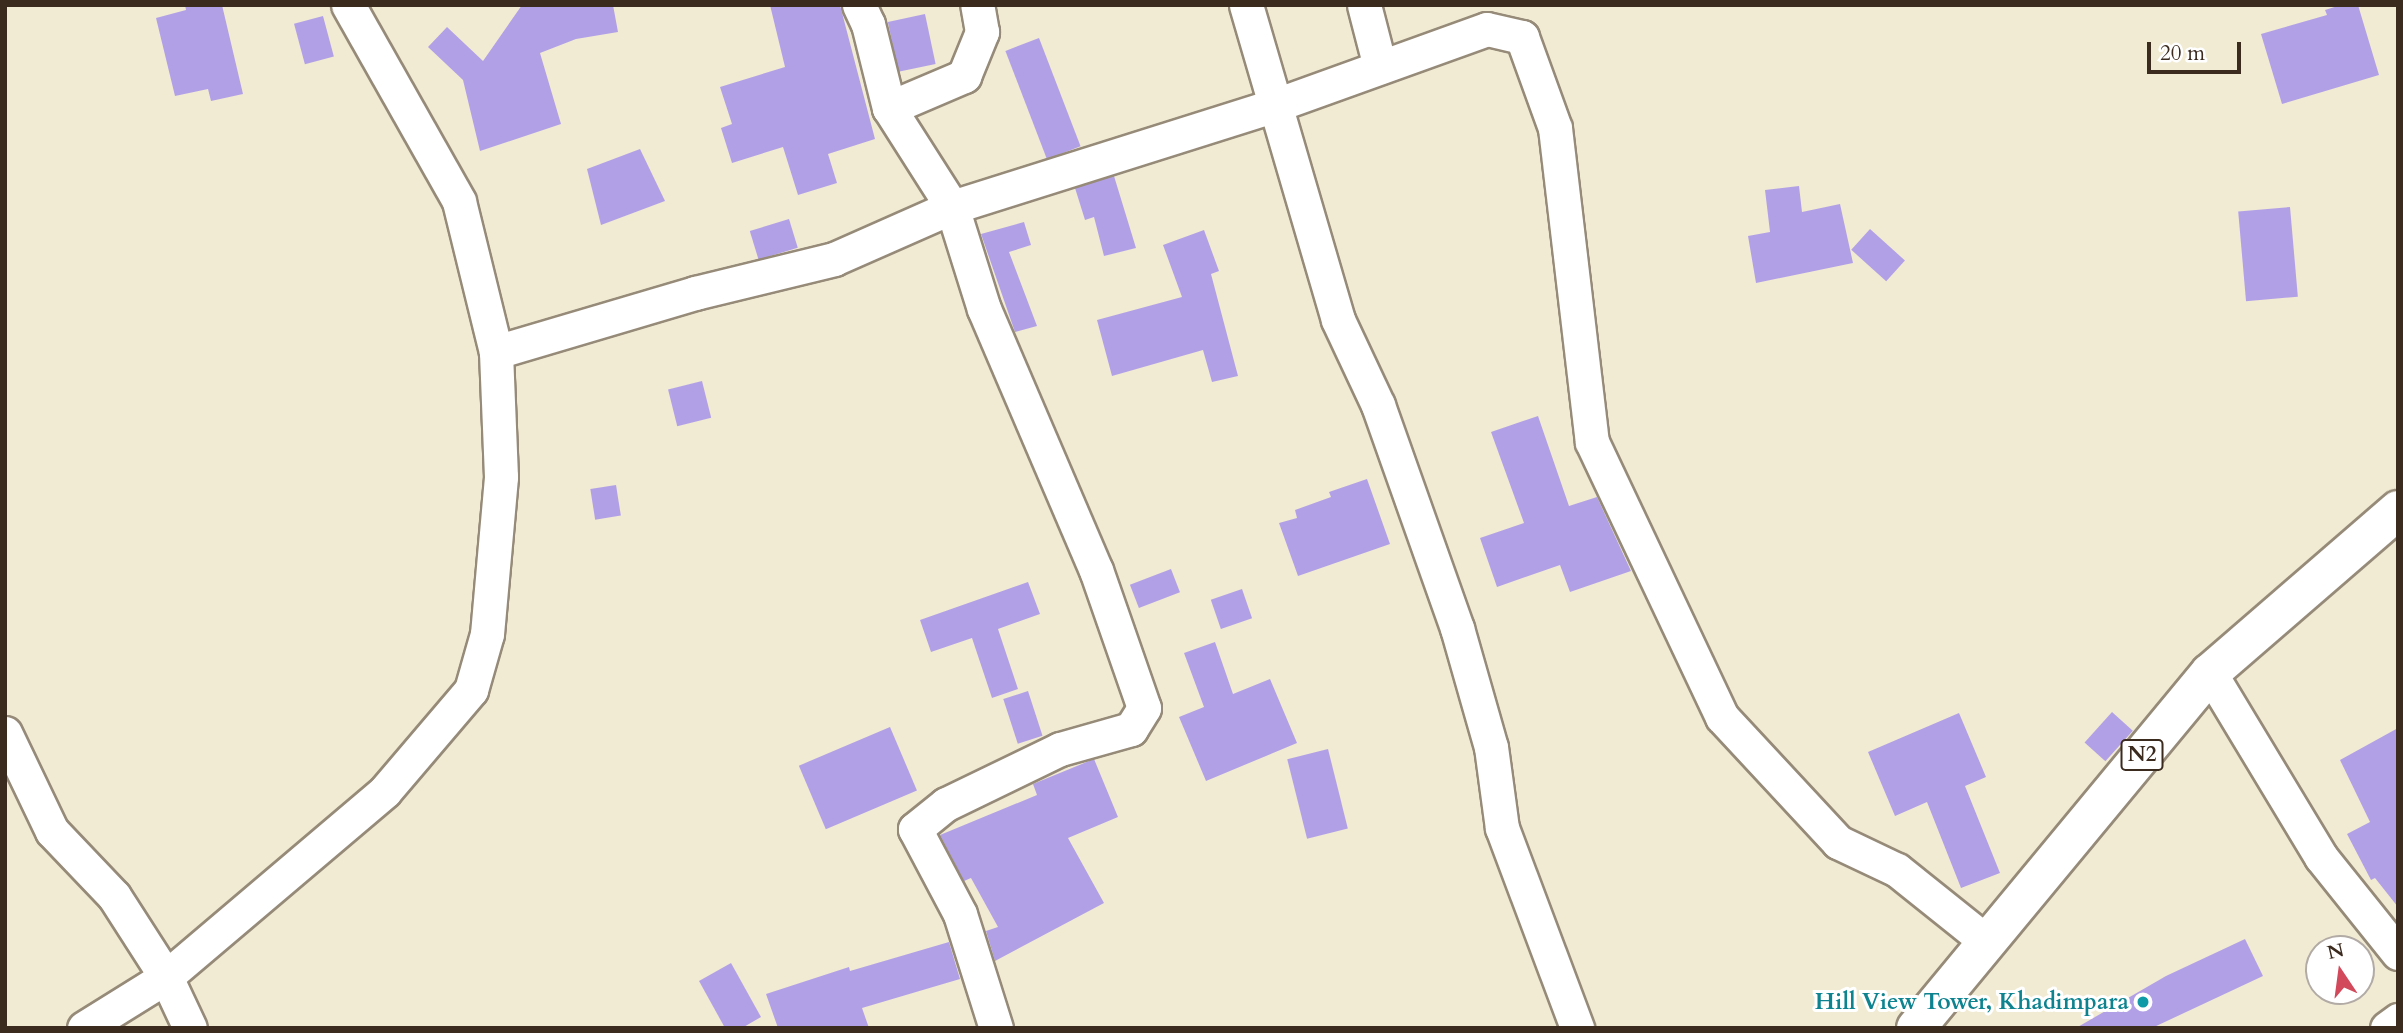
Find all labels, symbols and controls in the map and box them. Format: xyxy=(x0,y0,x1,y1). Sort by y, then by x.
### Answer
scale bar xyxy=(2151,28,2246,72)
text: 20 m xyxy=(2160,39,2205,68)
road number: N2 xyxy=(2119,738,2165,772)
north arrow xyxy=(2305,935,2375,1005)
text: N xyxy=(2325,937,2347,966)
place label: Hill View Tower, Khadimpara xyxy=(1815,988,2129,1016)
marker: Hill View Tower, Khadimpara xyxy=(2135,994,2151,1010)

